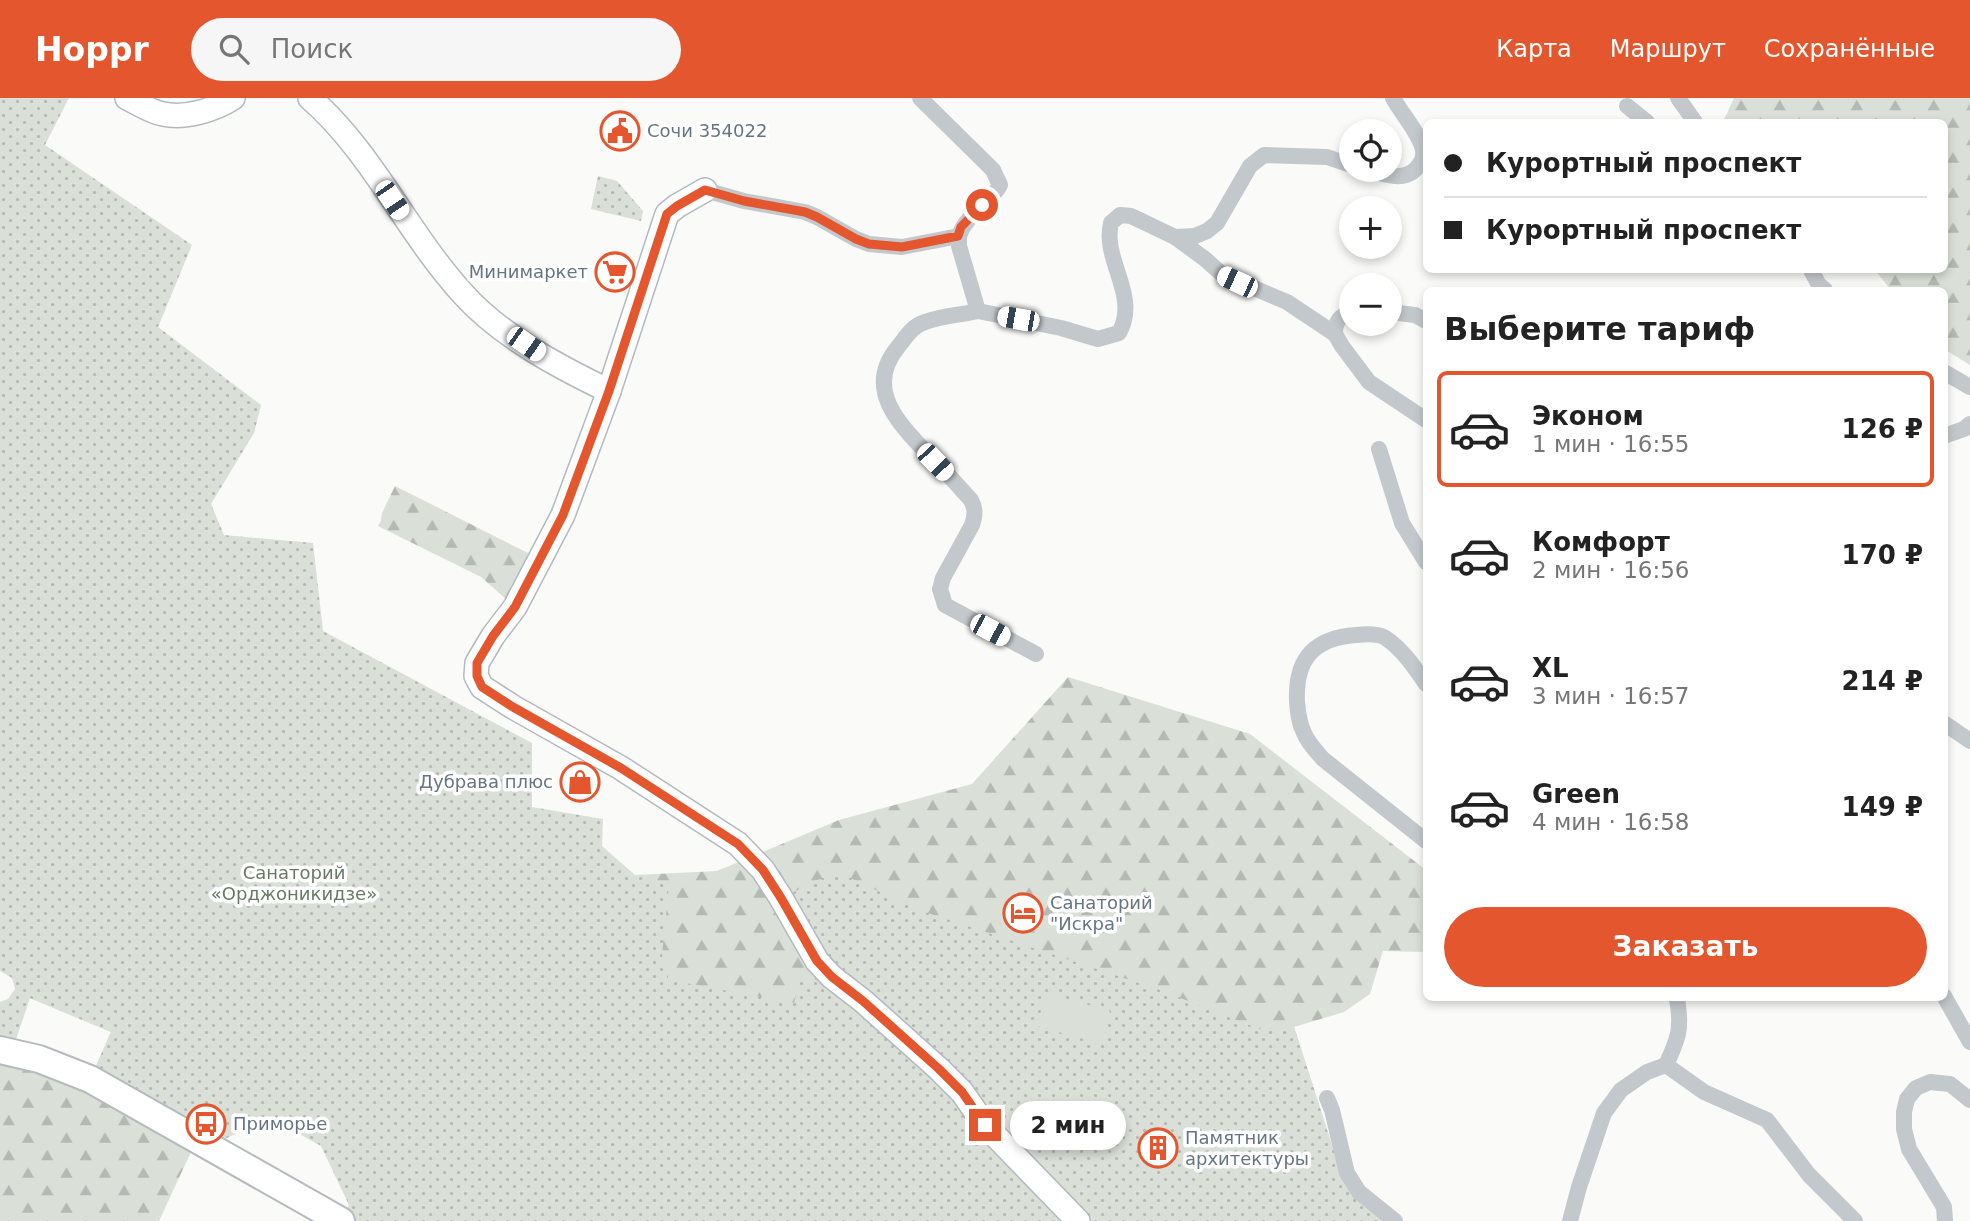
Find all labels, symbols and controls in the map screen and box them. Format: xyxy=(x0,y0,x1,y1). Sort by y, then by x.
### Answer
search box xyxy=(191,18,681,81)
text: Hoppr xyxy=(35,30,149,69)
icon: search xyxy=(215,30,253,68)
text: Поиск xyxy=(271,34,353,64)
text: Карта xyxy=(1496,35,1572,63)
text: Маршрут xyxy=(1610,35,1726,63)
text: Сохранённые xyxy=(1764,35,1935,63)
public building icon: Сочи 354022 xyxy=(599,110,641,152)
map controls xyxy=(1339,119,1402,336)
button: locate xyxy=(1339,119,1402,182)
place label: Сочи 354022 xyxy=(647,120,767,141)
text: Курортный проспект xyxy=(1486,148,1801,178)
car xyxy=(372,177,413,223)
route start xyxy=(966,189,998,221)
button: + xyxy=(1339,196,1402,259)
text: Курортный проспект xyxy=(1486,215,1801,245)
supermarket icon: Минимаркет xyxy=(594,251,636,293)
place label: Минимаркет xyxy=(469,261,588,282)
car xyxy=(1214,264,1261,300)
button: − xyxy=(1339,273,1402,336)
car xyxy=(996,305,1041,333)
text: Выберите тариф xyxy=(1444,310,1755,348)
car xyxy=(503,323,550,365)
icon: car xyxy=(1448,398,1511,461)
text: Эконом xyxy=(1532,401,1644,431)
text: 126 ₽ xyxy=(1842,414,1923,444)
text: 1 мин · 16:55 xyxy=(1532,431,1690,457)
car xyxy=(913,440,958,484)
icon: car xyxy=(1448,524,1511,587)
text: Комфорт xyxy=(1532,527,1670,557)
text: 170 ₽ xyxy=(1842,540,1923,570)
text: 2 мин · 16:56 xyxy=(1532,557,1690,583)
car xyxy=(967,611,1014,649)
icon: car xyxy=(1448,650,1511,713)
text: XL xyxy=(1532,653,1569,683)
text: 214 ₽ xyxy=(1842,666,1923,696)
text: 3 мин · 16:57 xyxy=(1532,683,1690,709)
shop icon: Дубрава плюс xyxy=(559,761,601,803)
place label: Дубрава плюс xyxy=(419,771,553,792)
icon: car xyxy=(1448,776,1511,839)
text: Green xyxy=(1532,779,1620,809)
text: 149 ₽ xyxy=(1842,792,1923,822)
text: 4 мин · 16:58 xyxy=(1532,809,1690,835)
park label: Санаторий «Орджоникидзе» xyxy=(211,862,377,904)
hotel icon: Санаторий "Искра" xyxy=(1002,892,1044,934)
place label: Санаторий "Искра" xyxy=(1050,892,1153,934)
button: Заказать xyxy=(1444,907,1927,987)
callout: 2 мин xyxy=(1010,1100,1125,1150)
bus stop icon: Приморье xyxy=(185,1103,227,1145)
route end xyxy=(969,1109,1001,1141)
text: 2 мин xyxy=(1031,1112,1105,1138)
place label: Приморье xyxy=(233,1113,327,1134)
building icon: Памятник архитектуры xyxy=(1137,1127,1179,1169)
place label: Памятник архитектуры xyxy=(1185,1127,1309,1169)

